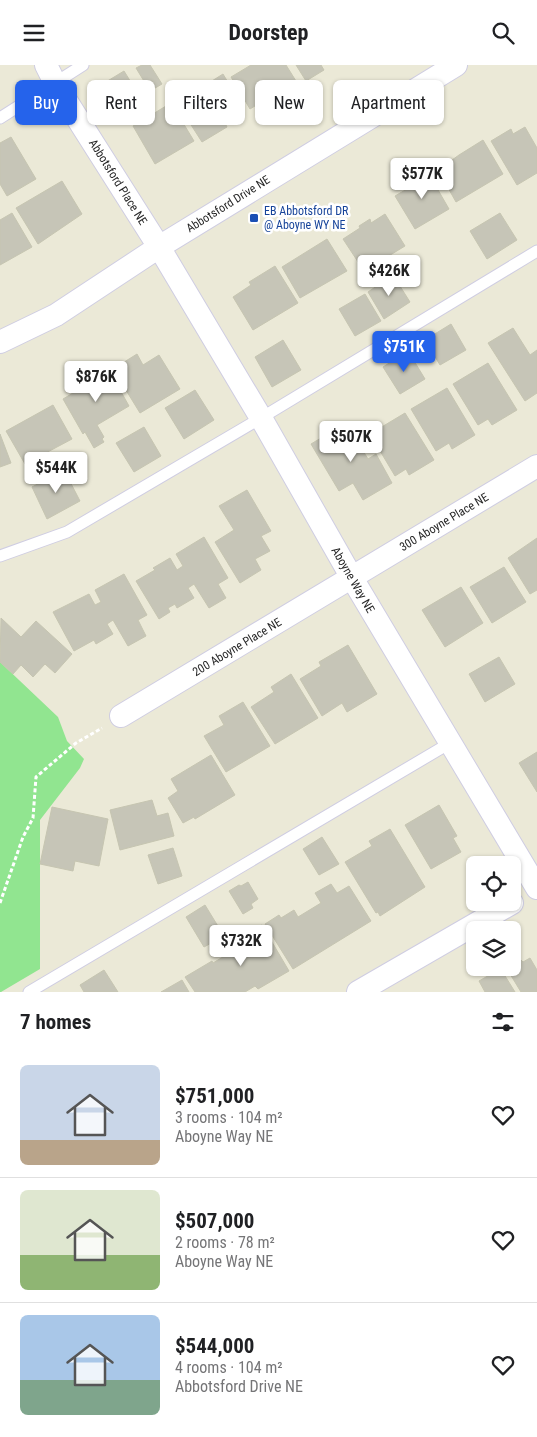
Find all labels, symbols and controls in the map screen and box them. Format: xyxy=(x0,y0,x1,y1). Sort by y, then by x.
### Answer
icon: menu xyxy=(20,19,48,47)
icon: search xyxy=(489,19,517,47)
text: Doorstep xyxy=(229,20,308,45)
chip: Buy xyxy=(15,80,77,125)
chip: Rent xyxy=(87,80,155,125)
chip: Filters xyxy=(165,80,245,125)
chip: New xyxy=(255,80,323,125)
chip: Apartment xyxy=(333,80,444,125)
street label: Abbotsford Place NE xyxy=(86,137,150,227)
pin: $577K xyxy=(387,157,457,200)
text: $577K xyxy=(401,164,443,183)
street label: Abbotsford Drive NE xyxy=(184,173,272,235)
place label: EB Abbotsford DR @ Aboyne WY NE xyxy=(264,204,349,232)
marker: EB Abbotsford DR @ Aboyne WY NE xyxy=(248,212,260,224)
pin: $426K xyxy=(354,255,424,297)
text: $426K xyxy=(368,261,410,280)
pin: $751K xyxy=(369,331,439,373)
text: $751K xyxy=(383,337,425,356)
pin: $876K xyxy=(61,361,131,403)
text: $876K xyxy=(75,367,117,386)
pin: $507K xyxy=(316,421,386,463)
text: $507K xyxy=(330,427,372,446)
pin: $544K xyxy=(21,451,91,494)
text: $544K xyxy=(35,458,77,477)
street label: 300 Aboyne Place NE xyxy=(397,490,491,554)
street label: Aboyne Way NE xyxy=(329,545,378,615)
street label: 200 Aboyne Place NE xyxy=(190,615,284,679)
map controls xyxy=(466,856,521,976)
button: locate xyxy=(466,856,521,911)
button: layers xyxy=(466,921,521,976)
pin: $732K xyxy=(206,925,276,967)
text: $732K xyxy=(220,931,262,950)
icon: filters xyxy=(489,1008,517,1036)
text: 7 homes xyxy=(20,1010,91,1034)
text: $751,000 xyxy=(175,1084,254,1108)
icon: home xyxy=(60,1085,120,1145)
icon: heart xyxy=(489,1101,517,1129)
text: 3 rooms · 104 m² xyxy=(175,1108,283,1127)
text: Aboyne Way NE xyxy=(175,1127,273,1146)
text: $507,000 xyxy=(175,1209,254,1233)
icon: home xyxy=(60,1210,120,1270)
icon: heart xyxy=(489,1226,517,1254)
text: 2 rooms · 78 m² xyxy=(175,1233,275,1252)
text: Aboyne Way NE xyxy=(175,1252,273,1271)
text: $544,000 xyxy=(175,1334,254,1358)
icon: home xyxy=(60,1335,120,1395)
icon: heart xyxy=(489,1351,517,1379)
text: 4 rooms · 104 m² xyxy=(175,1358,283,1377)
text: Abbotsford Drive NE xyxy=(175,1377,303,1396)

